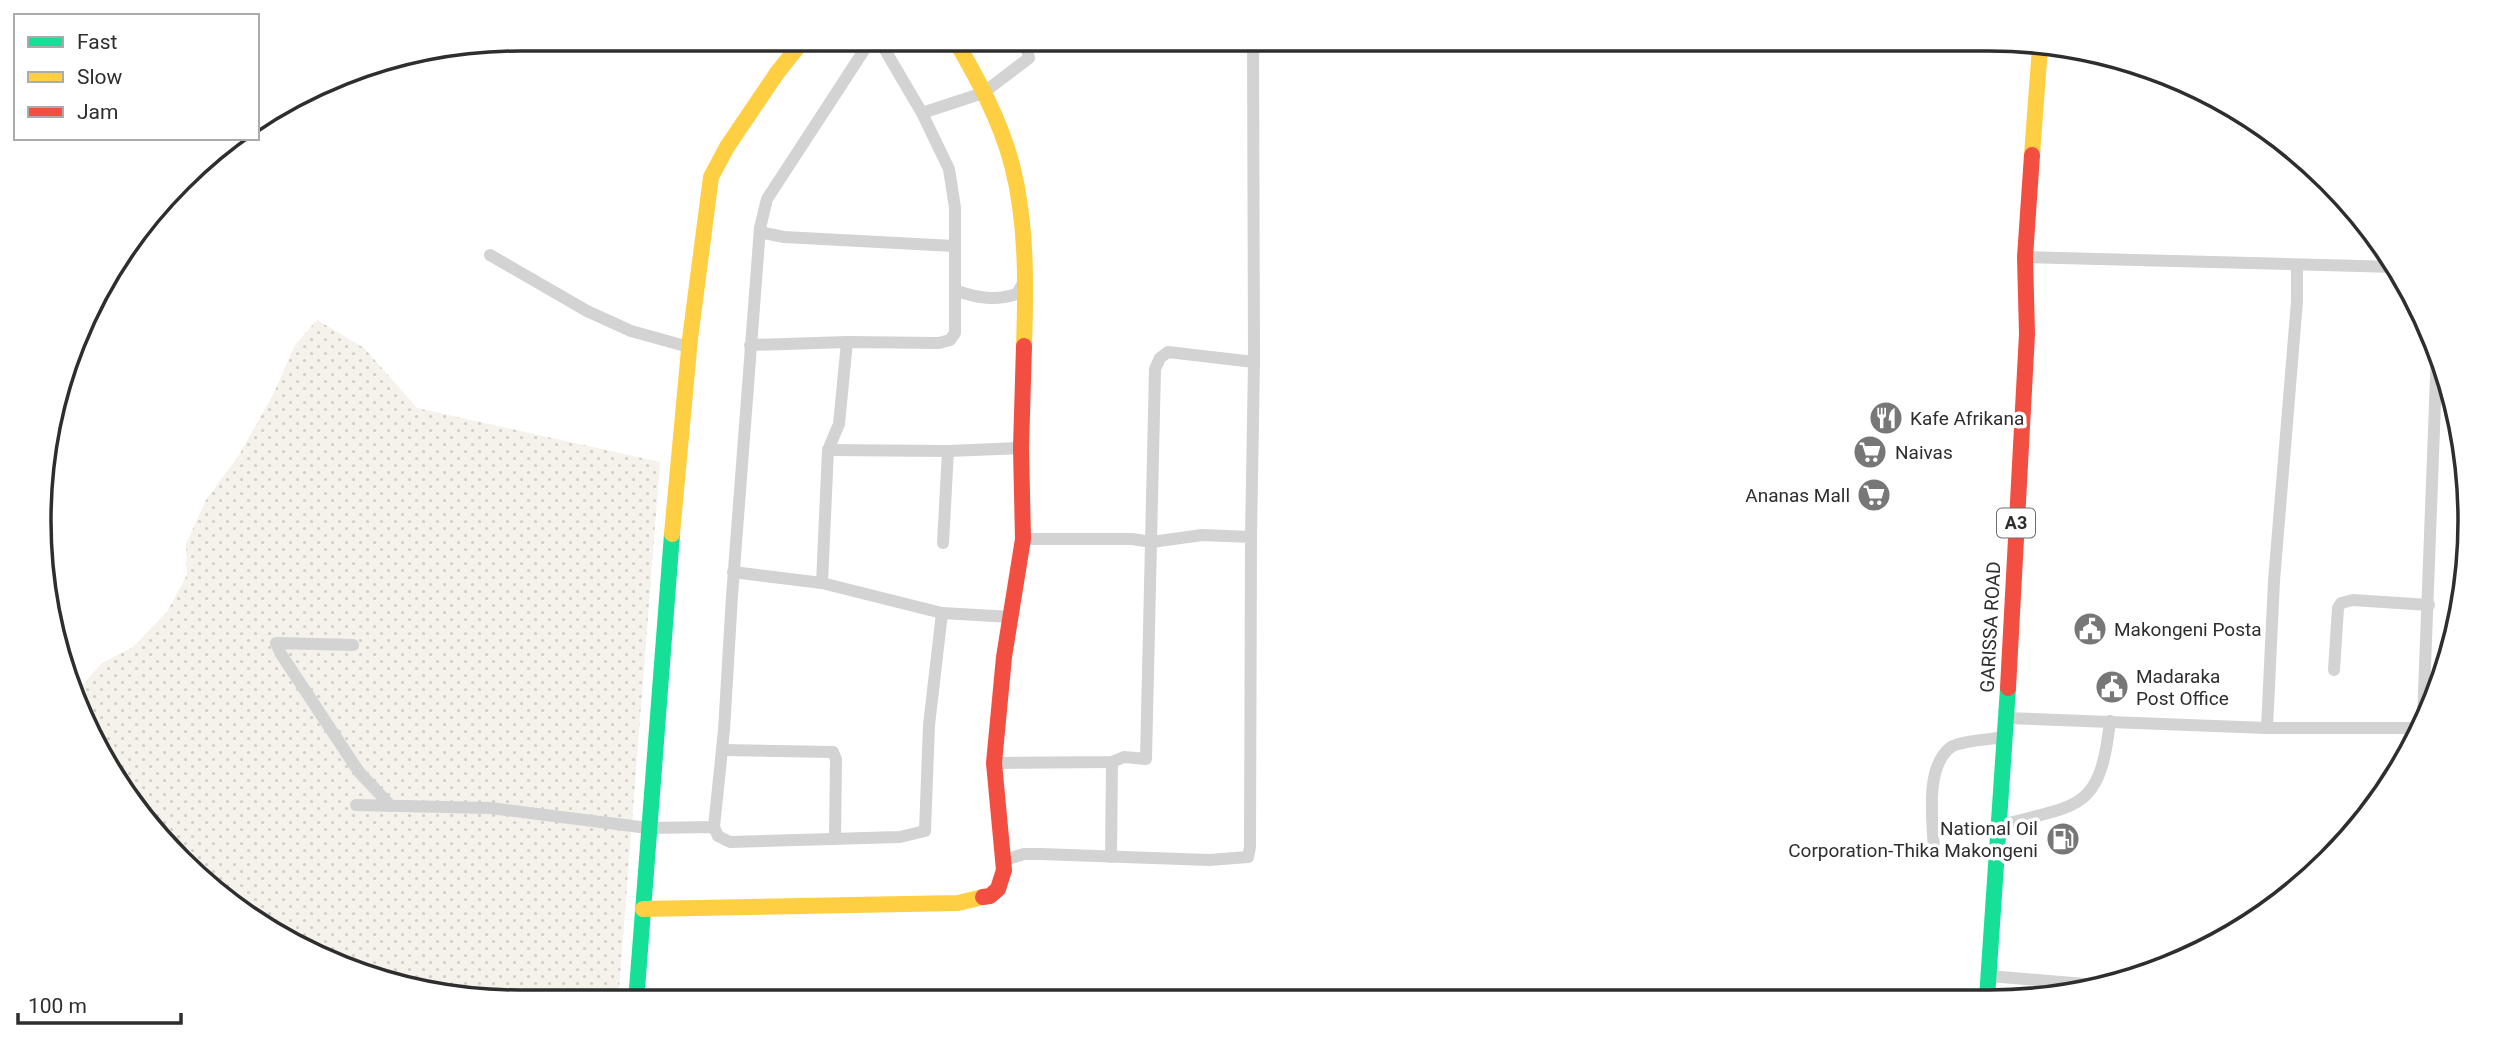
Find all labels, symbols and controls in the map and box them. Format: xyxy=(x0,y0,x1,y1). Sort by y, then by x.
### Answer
legend xyxy=(14,14,259,140)
text: Fast xyxy=(77,30,118,54)
text: Slow xyxy=(77,65,123,89)
text: Jam xyxy=(77,100,118,124)
restaurant icon: Kafe Afrikana xyxy=(1867,399,1905,437)
place label: Kafe Afrikana xyxy=(1910,407,2024,430)
supermarket icon: Naivas xyxy=(1851,433,1889,471)
place label: Naivas xyxy=(1895,441,1953,464)
supermarket icon: Ananas Mall xyxy=(1855,476,1893,514)
place label: Ananas Mall xyxy=(1745,484,1850,507)
road number: A3 xyxy=(1997,508,2035,538)
street label: GARISSA ROAD xyxy=(1976,561,2005,693)
public building icon: Makongeni Posta xyxy=(2071,610,2109,648)
place label: Makongeni Posta xyxy=(2114,618,2262,641)
place label: Madaraka Post Office xyxy=(2136,665,2229,710)
public building icon: Madaraka Post Office xyxy=(2093,668,2131,706)
place label: National Oil Corporation-Thika Makongeni xyxy=(1788,817,2038,862)
fuel station icon: National Oil Corporation-Thika Makongeni xyxy=(2044,820,2082,858)
scale bar xyxy=(18,982,180,1026)
text: 100 m xyxy=(28,994,87,1018)

